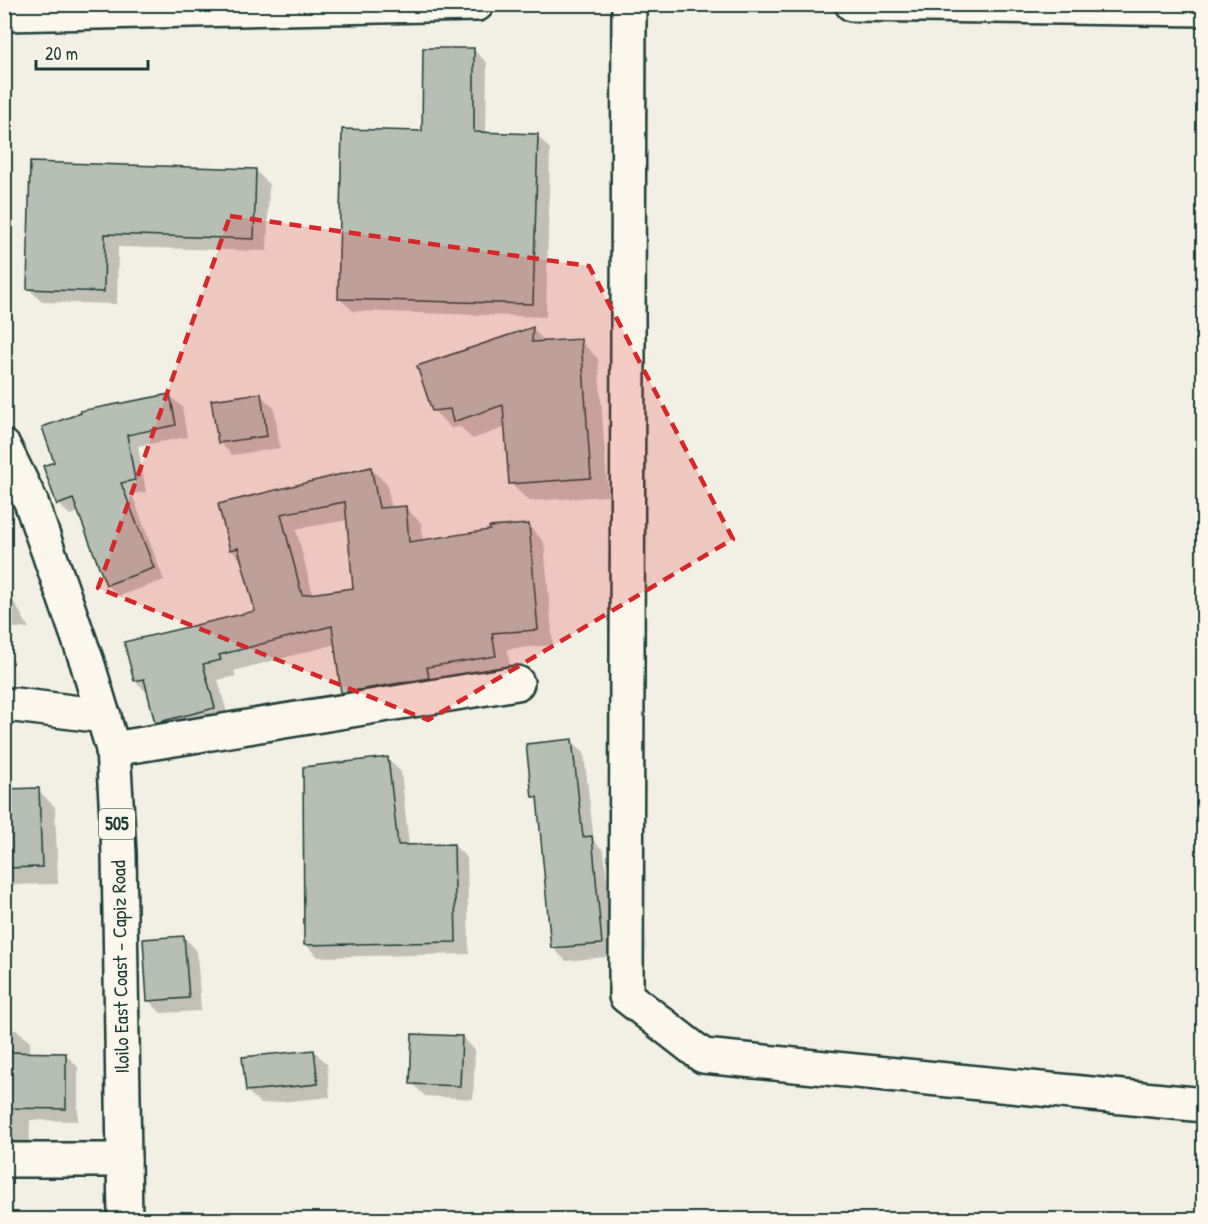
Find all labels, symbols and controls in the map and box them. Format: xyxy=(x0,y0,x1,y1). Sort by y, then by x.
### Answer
scale bar xyxy=(36,33,148,71)
text: 20 m xyxy=(45,41,78,66)
road number: 505 xyxy=(99,809,135,839)
street label: Iloilo East Coast – Capiz Road xyxy=(104,860,135,1074)

